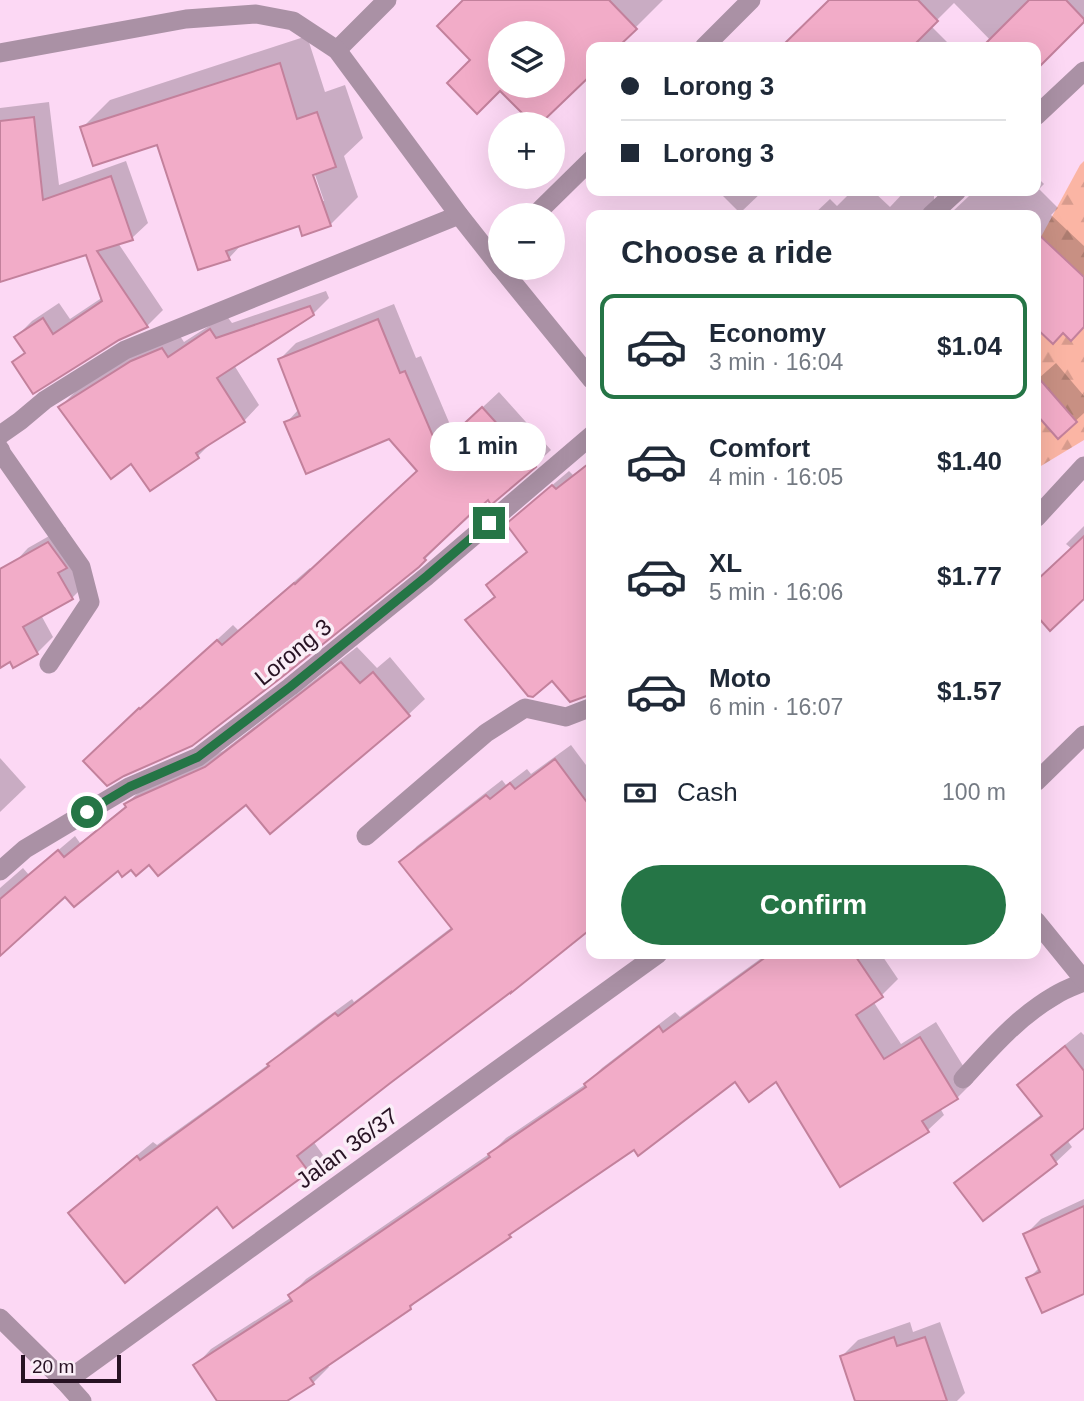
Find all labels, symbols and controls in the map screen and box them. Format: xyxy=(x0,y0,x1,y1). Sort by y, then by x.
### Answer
map controls xyxy=(488,21,565,280)
button: layers xyxy=(488,21,565,98)
text: Lorong 3 xyxy=(663,71,774,101)
button: + xyxy=(488,112,565,189)
text: Lorong 3 xyxy=(663,138,774,168)
button: − xyxy=(488,203,565,280)
text: Choose a ride xyxy=(621,234,833,270)
icon: car xyxy=(625,315,688,378)
text: Economy xyxy=(709,318,826,348)
text: $1.04 xyxy=(937,331,1002,361)
text: 3 min · 16:04 xyxy=(709,349,843,375)
callout: 1 min xyxy=(431,421,547,470)
icon: car xyxy=(625,430,688,493)
text: 1 min xyxy=(458,433,518,459)
text: Comfort xyxy=(709,433,810,463)
text: $1.40 xyxy=(937,446,1002,476)
text: 4 min · 16:05 xyxy=(709,464,843,490)
route end xyxy=(473,507,505,539)
icon: car xyxy=(625,545,688,608)
text: XL xyxy=(709,548,742,578)
text: $1.77 xyxy=(937,561,1002,591)
text: 5 min · 16:06 xyxy=(709,579,843,605)
street label: Lorong 3 xyxy=(250,613,336,691)
icon: car xyxy=(625,660,688,723)
text: Moto xyxy=(709,663,771,693)
text: $1.57 xyxy=(937,676,1002,706)
text: 6 min · 16:07 xyxy=(709,694,843,720)
icon: cash xyxy=(621,774,659,812)
text: Cash xyxy=(677,777,738,807)
text: 100 m xyxy=(942,779,1006,805)
route start xyxy=(71,796,103,828)
button: Confirm xyxy=(621,865,1006,945)
street label: Jalan 36/37 xyxy=(291,1103,403,1193)
scale bar xyxy=(21,1352,121,1384)
text: 20 m xyxy=(32,1356,74,1377)

